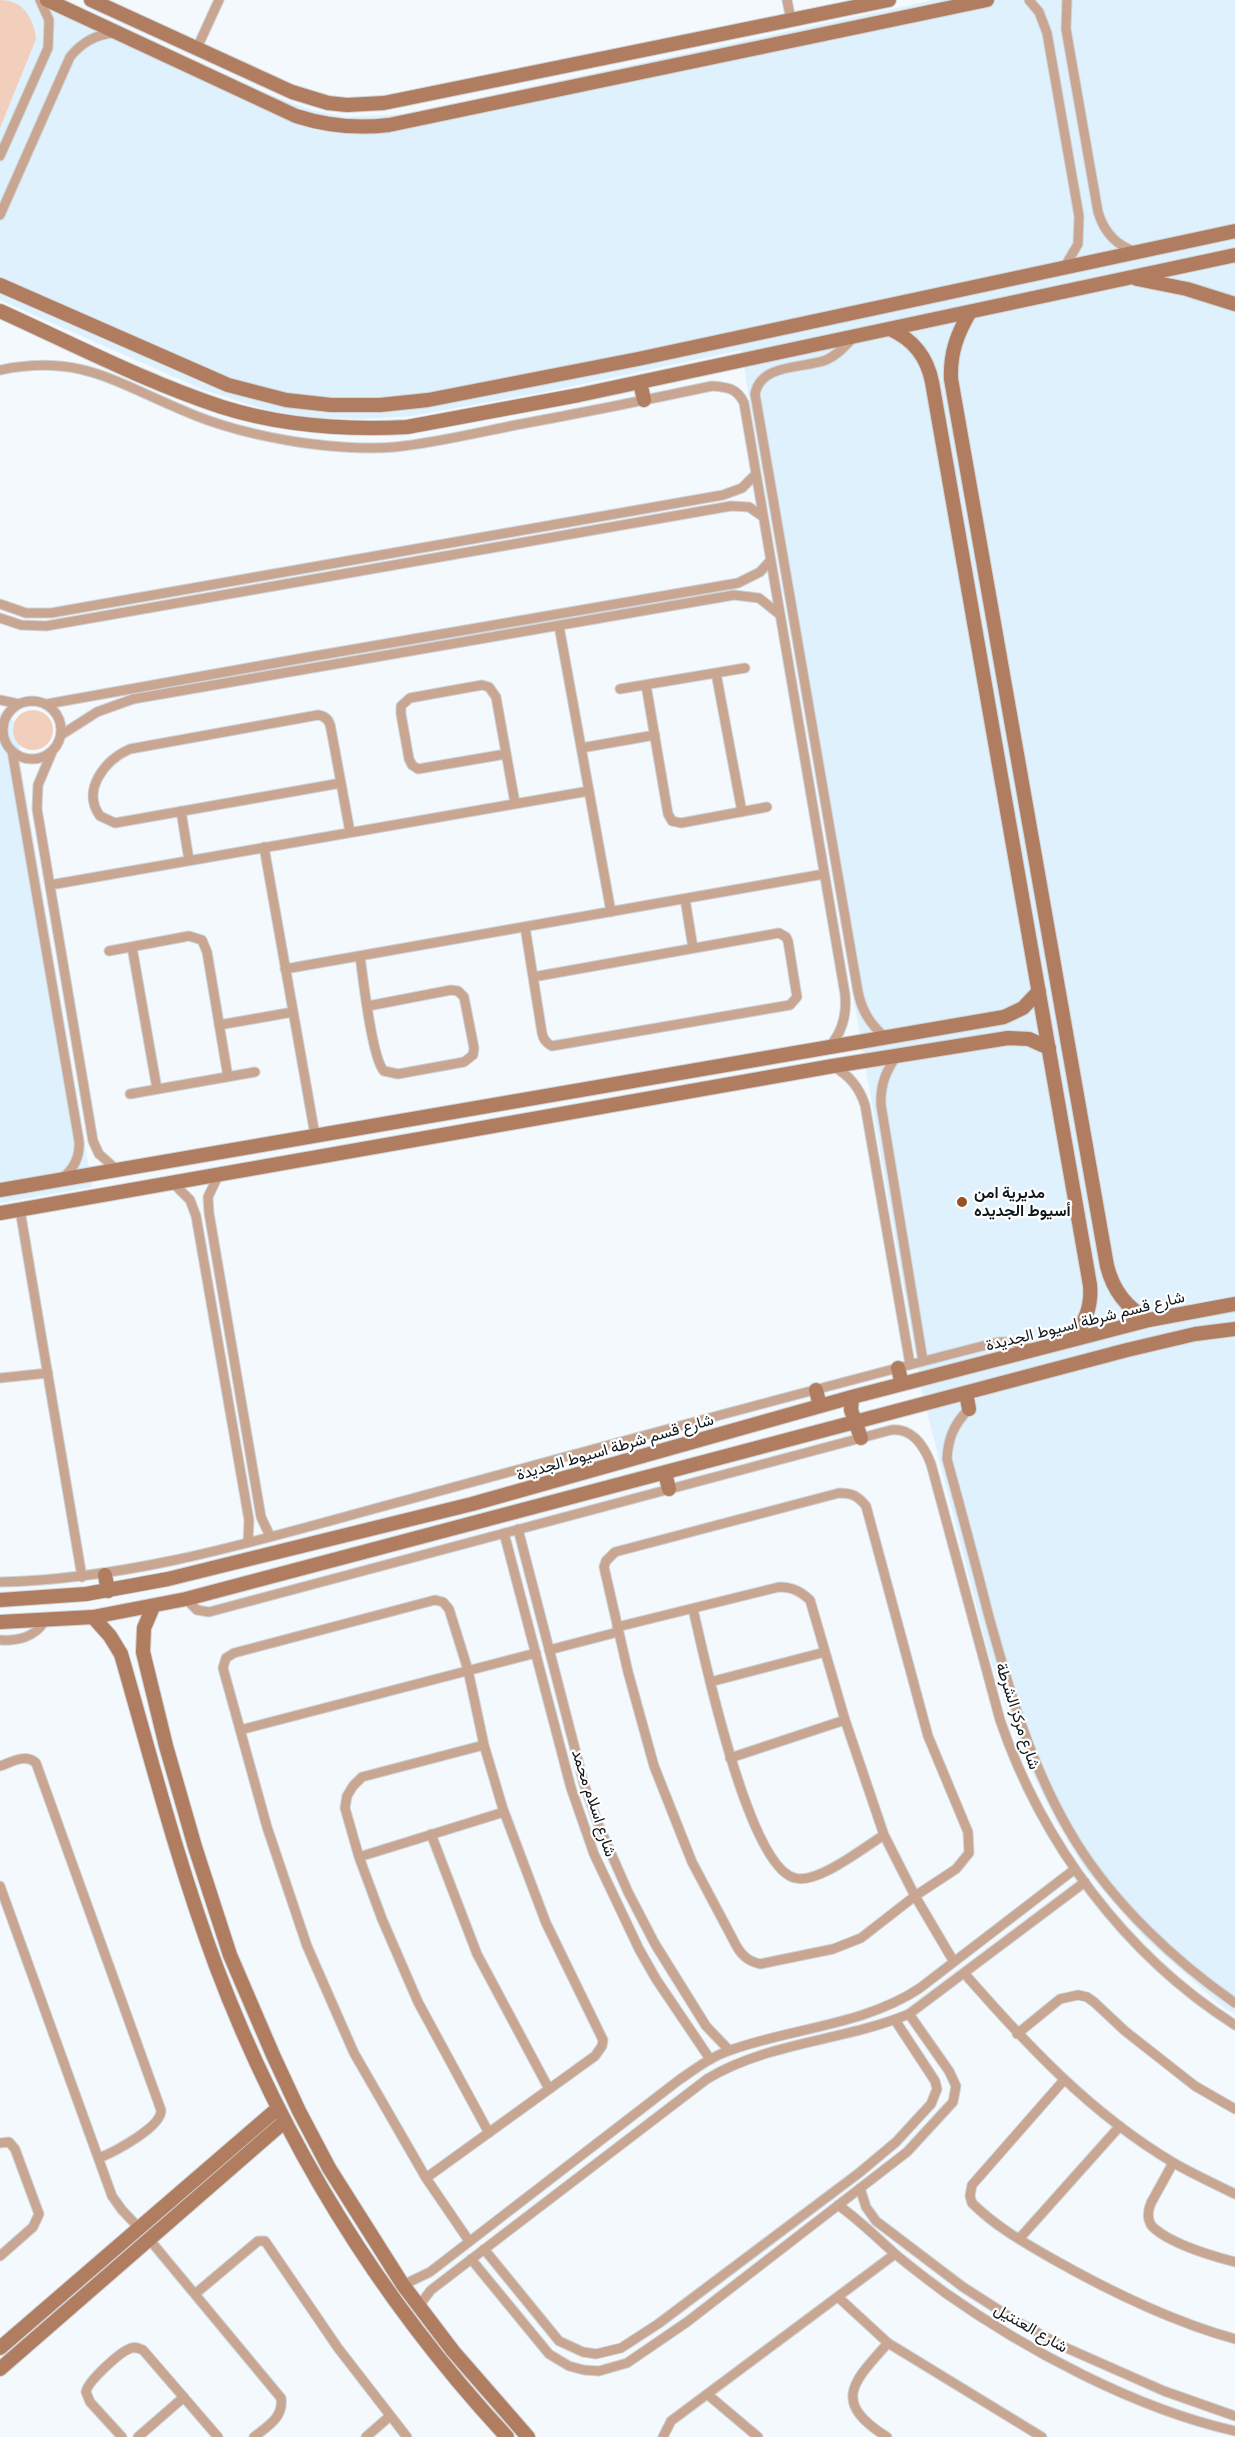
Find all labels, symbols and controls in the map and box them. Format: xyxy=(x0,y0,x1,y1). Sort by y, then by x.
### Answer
place label: مديرية امن أسيوط الجديده xyxy=(974,1183,1071,1221)
marker: مديرية امن أسيوط الجديده xyxy=(955,1195,969,1209)
street label: شارع قسم شرطة اسيوط الجديدة xyxy=(984,1287,1186,1355)
street label: شارع قسم شرطة اسيوط الجديدة xyxy=(514,1410,716,1484)
street label: شارع مركز الشرطة xyxy=(992,1660,1044,1772)
street label: شارع اسلام محمد xyxy=(568,1747,620,1859)
street label: شارع العنتيل xyxy=(991,2299,1071,2357)

